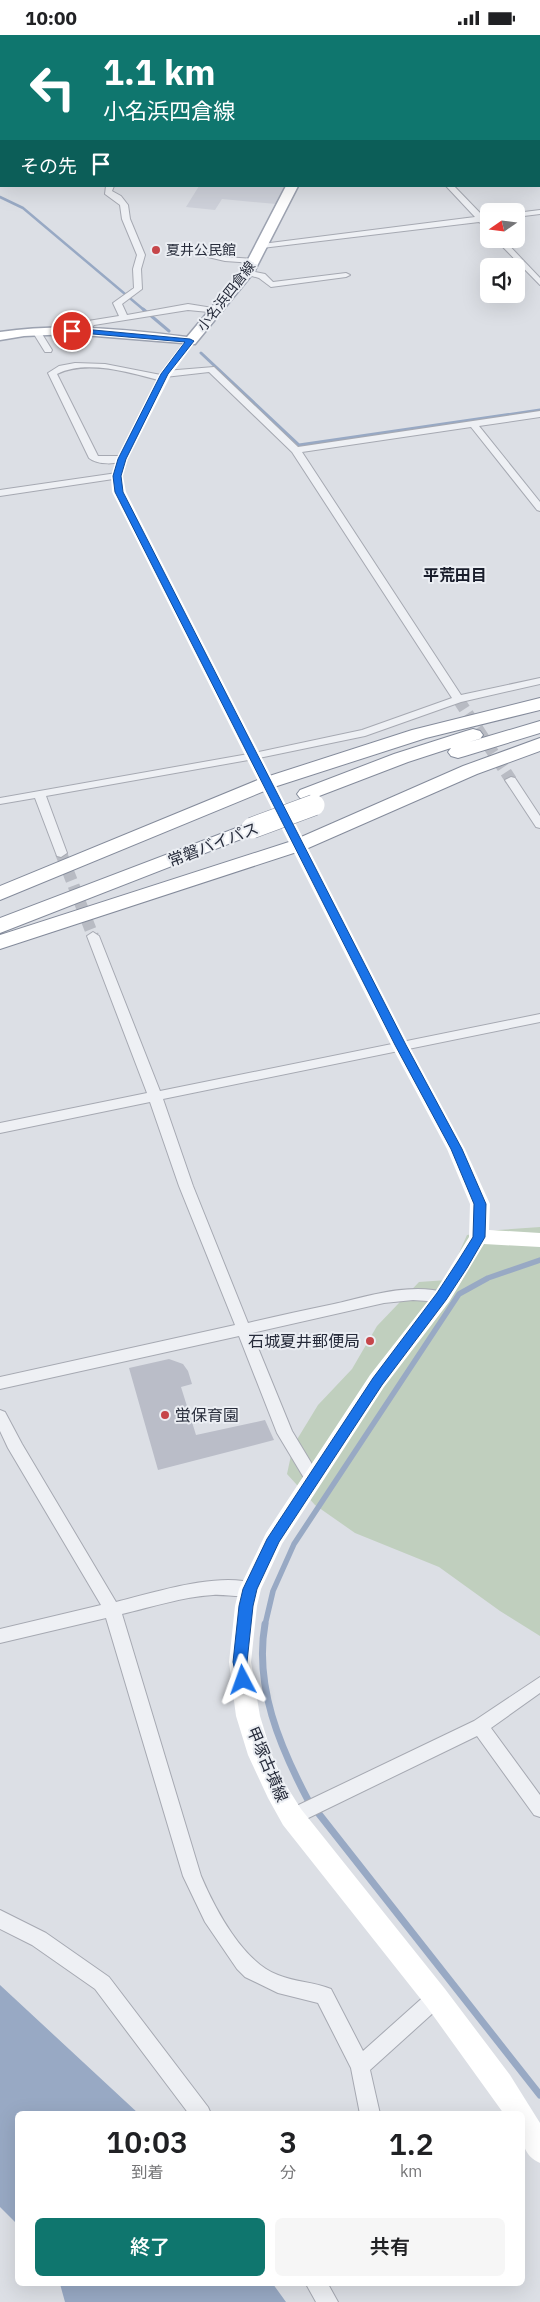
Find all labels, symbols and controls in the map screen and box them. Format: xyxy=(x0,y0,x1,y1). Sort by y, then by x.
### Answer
text: 10:00 xyxy=(25,6,77,30)
text: 1.1 km xyxy=(103,49,216,95)
icon: left xyxy=(20,55,85,120)
text: 小名浜四倉線 xyxy=(103,96,235,125)
icon: arrive xyxy=(87,150,115,178)
text: その先 xyxy=(20,154,77,178)
north arrow xyxy=(480,203,525,247)
map controls xyxy=(480,203,525,303)
place label: 夏井公民館 xyxy=(166,241,236,259)
marker: 夏井公民館 xyxy=(150,244,162,256)
street label: 小名浜四倉線 xyxy=(193,257,259,335)
button: sound xyxy=(480,258,525,303)
pin xyxy=(51,310,93,352)
icon: arrive xyxy=(58,317,86,345)
district label: 平荒田目 xyxy=(423,565,487,585)
street label: 常磐バイパス xyxy=(165,818,261,870)
place label: 石城夏井郵便局 xyxy=(248,1331,360,1351)
marker: 石城夏井郵便局 xyxy=(364,1335,376,1347)
place label: 蛍保育園 xyxy=(175,1405,239,1425)
marker: 蛍保育園 xyxy=(159,1409,171,1421)
position arrow xyxy=(216,1653,268,1705)
street label: 甲塚古墳線 xyxy=(243,1723,293,1805)
text: 10:03 xyxy=(106,2122,188,2161)
text: 3 xyxy=(279,2122,297,2161)
text: 1.2 xyxy=(389,2124,434,2163)
text: km xyxy=(400,2161,422,2181)
text: 到着 xyxy=(131,2162,163,2182)
text: 分 xyxy=(280,2162,296,2182)
button: 終了 xyxy=(35,2218,265,2276)
button: 共有 xyxy=(275,2218,505,2276)

